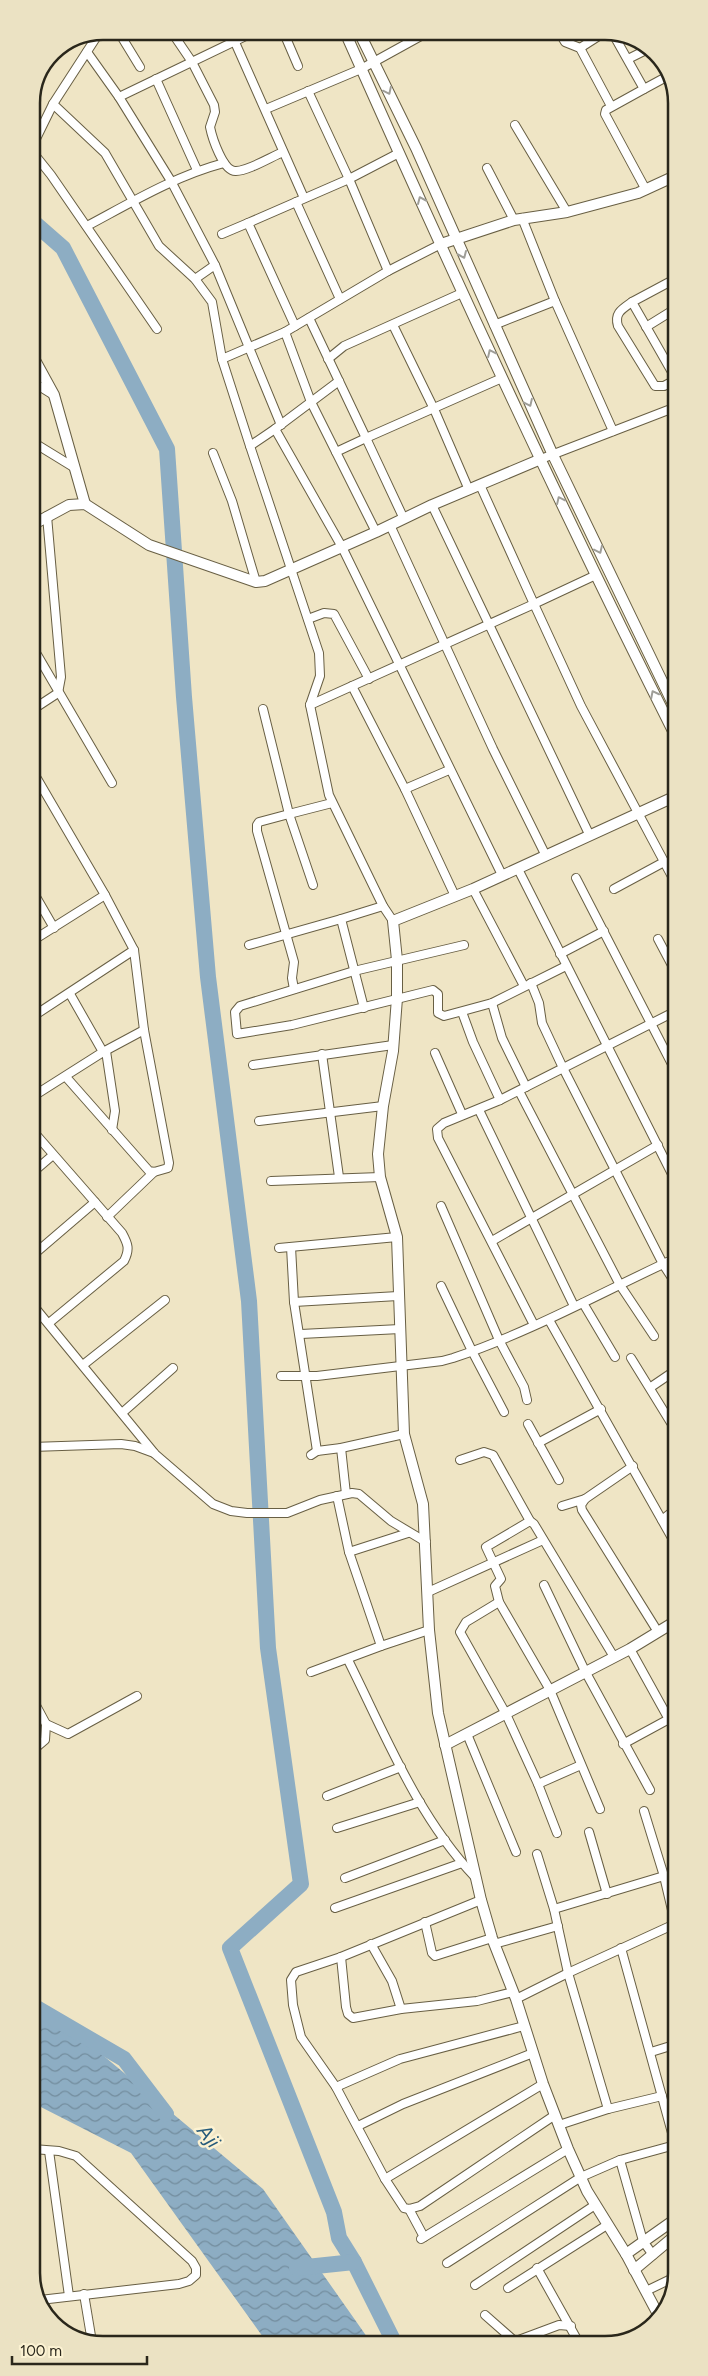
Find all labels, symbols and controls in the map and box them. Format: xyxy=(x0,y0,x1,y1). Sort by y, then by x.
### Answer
one-way arrow xyxy=(382,86,392,95)
one-way arrow xyxy=(416,196,427,205)
one-way arrow xyxy=(457,250,467,259)
one-way arrow xyxy=(486,349,497,358)
one-way arrow xyxy=(523,398,534,407)
one-way arrow xyxy=(556,496,567,505)
one-way arrow xyxy=(592,545,603,554)
one-way arrow xyxy=(650,690,660,699)
water label: Aji xyxy=(192,2119,226,2153)
scale bar xyxy=(12,2334,148,2366)
text: 100 m xyxy=(20,2342,62,2360)

